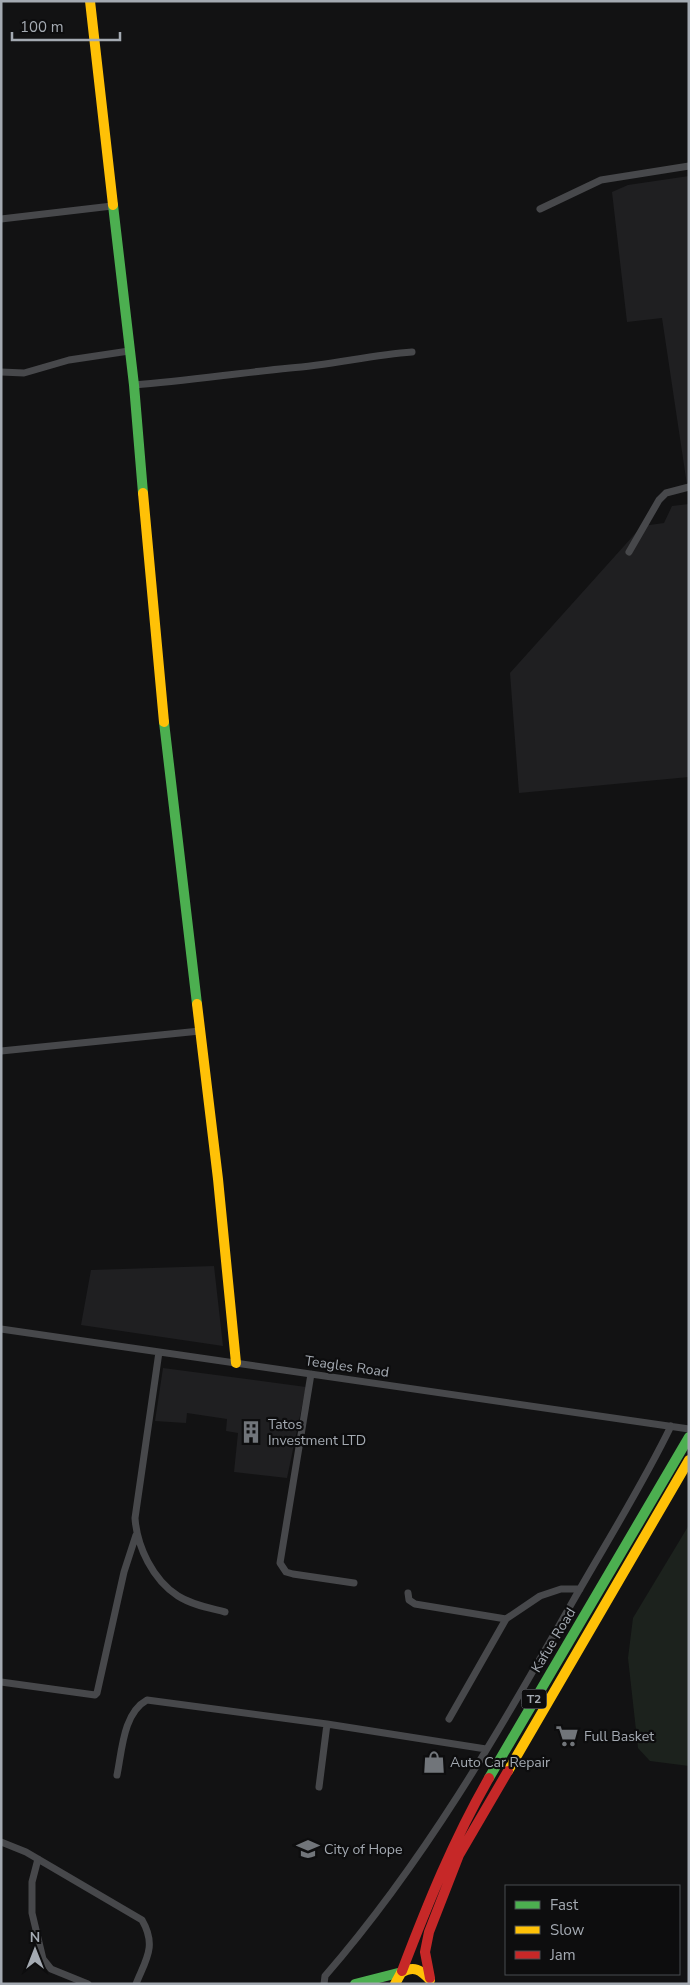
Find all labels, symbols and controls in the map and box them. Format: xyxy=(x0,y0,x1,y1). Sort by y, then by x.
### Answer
scale bar xyxy=(12,10,120,42)
text: 100 m xyxy=(20,17,64,37)
street label: Teagles Road xyxy=(304,1351,390,1382)
place label: Tatos Investment LTD xyxy=(268,1415,366,1450)
building icon: Tatos Investment LTD xyxy=(238,1419,264,1445)
street label: Kafue Road xyxy=(527,1604,580,1676)
road number: T2 xyxy=(522,1690,546,1708)
supermarket icon: Full Basket xyxy=(554,1723,580,1749)
place label: Full Basket xyxy=(584,1727,654,1746)
shop icon: Auto Car Repair xyxy=(421,1749,447,1775)
place label: Auto Car Repair xyxy=(450,1753,550,1772)
school or university icon: City of Hope xyxy=(295,1836,321,1862)
place label: City of Hope xyxy=(324,1840,402,1859)
legend xyxy=(505,1885,680,1975)
text: Fast xyxy=(550,1895,579,1915)
text: Slow xyxy=(550,1920,585,1940)
north arrow xyxy=(10,1925,60,1975)
text: N xyxy=(30,1928,40,1947)
text: Jam xyxy=(549,1945,576,1965)

